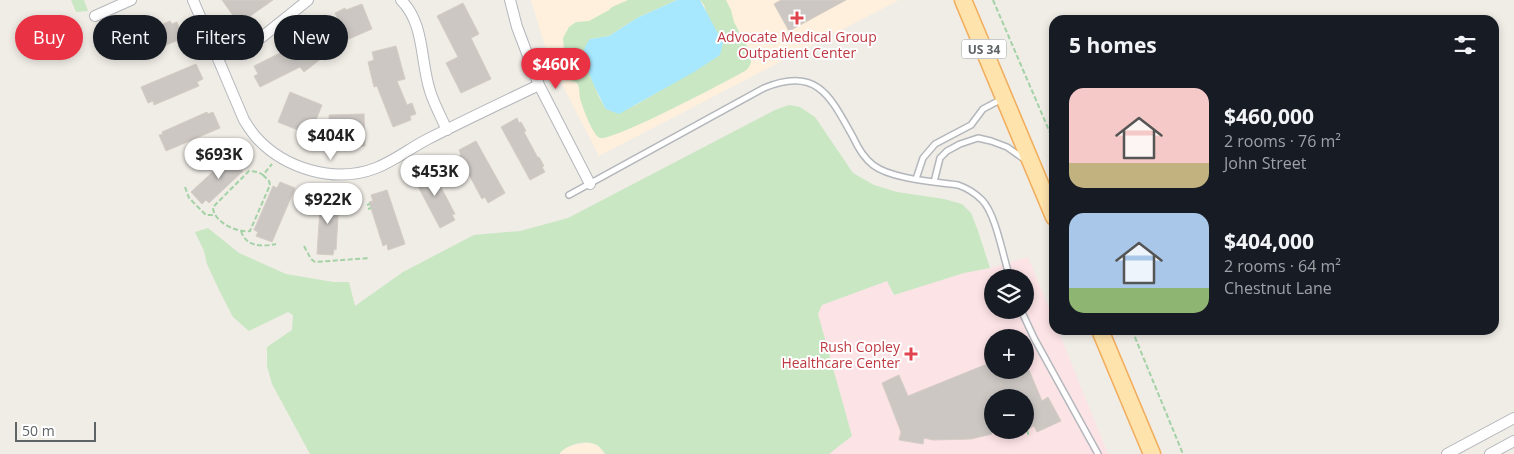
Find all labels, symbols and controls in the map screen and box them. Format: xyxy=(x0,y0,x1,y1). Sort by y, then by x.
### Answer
marker: Advocate Medical Group Outpatient Center xyxy=(790,11,804,25)
chip: Buy xyxy=(15,15,83,60)
chip: Rent xyxy=(93,15,167,60)
chip: Filters xyxy=(177,15,264,60)
chip: New xyxy=(274,15,348,60)
place label: Advocate Medical Group Outpatient Center xyxy=(717,27,877,62)
text: 5 homes xyxy=(1069,31,1157,59)
icon: filters xyxy=(1451,31,1479,59)
road number: US 34 xyxy=(962,40,1006,59)
pin: $460K xyxy=(521,48,591,90)
text: $460K xyxy=(532,53,580,75)
text: $460,000 xyxy=(1224,102,1314,130)
icon: home xyxy=(1109,108,1169,168)
pin: $404K xyxy=(296,119,366,161)
text: $404K xyxy=(307,124,355,146)
text: 2 rooms · 76 m² xyxy=(1224,130,1341,152)
pin: $693K xyxy=(184,138,254,180)
text: $693K xyxy=(195,143,243,165)
text: John Street xyxy=(1224,152,1306,174)
pin: $453K xyxy=(400,154,470,197)
text: $453K xyxy=(411,160,459,182)
pin: $922K xyxy=(293,182,363,225)
text: $922K xyxy=(304,188,352,210)
text: $404,000 xyxy=(1224,227,1314,255)
icon: home xyxy=(1109,233,1169,293)
text: 2 rooms · 64 m² xyxy=(1224,255,1341,277)
map controls xyxy=(984,269,1034,439)
button: layers xyxy=(984,269,1034,319)
text: Chestnut Lane xyxy=(1224,277,1332,299)
button: + xyxy=(984,329,1034,379)
place label: Rush Copley Healthcare Center xyxy=(781,337,901,372)
marker: Rush Copley Healthcare Center xyxy=(904,347,918,361)
button: − xyxy=(984,389,1034,439)
scale bar xyxy=(15,419,96,442)
text: 50 m xyxy=(22,421,55,440)

